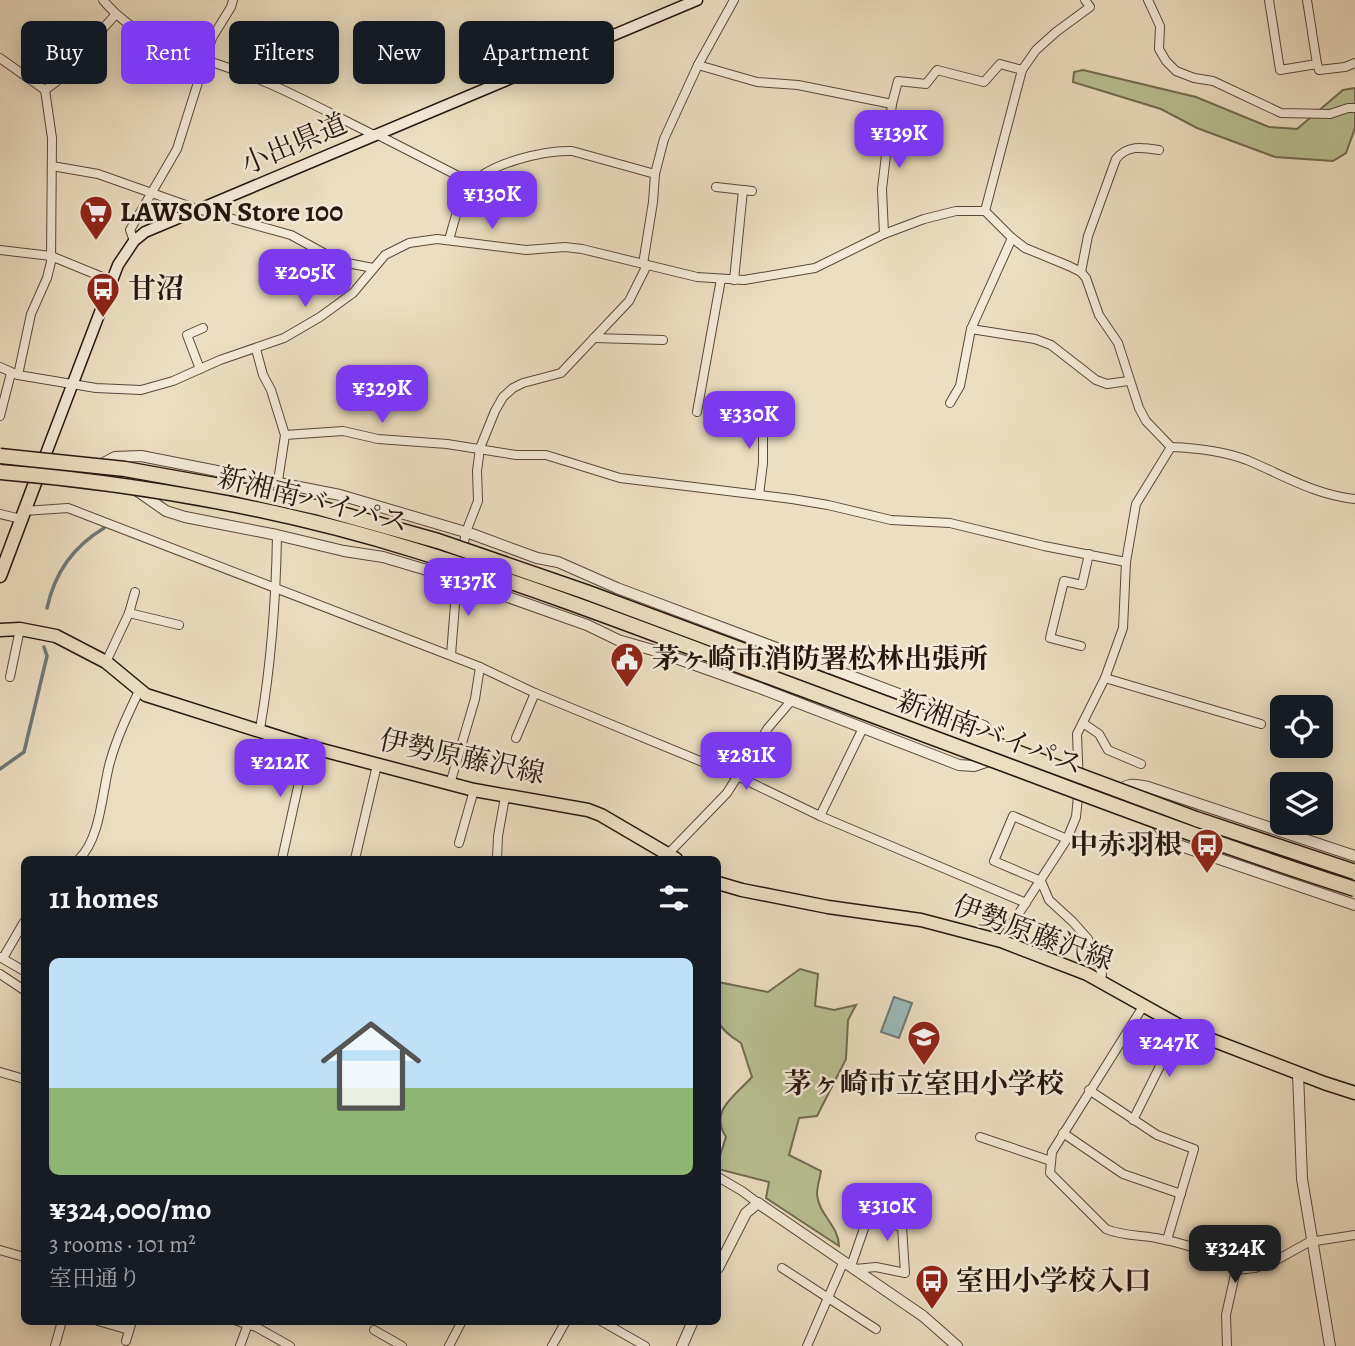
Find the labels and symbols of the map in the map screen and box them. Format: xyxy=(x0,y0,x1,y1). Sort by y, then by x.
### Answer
street label: 小出県道 xyxy=(235,105,353,183)
pin: ¥139K xyxy=(850,110,948,170)
pin: ¥130K xyxy=(443,172,541,231)
supermarket icon: LAWSON Store 100 xyxy=(77,193,115,242)
place label: LAWSON Store 100 xyxy=(120,193,343,231)
pin: ¥205K xyxy=(256,250,354,309)
bus stop icon: 甘沼 xyxy=(84,270,122,319)
place label: 甘沼 xyxy=(128,270,184,308)
pin: ¥329K xyxy=(333,366,431,425)
pin: ¥330K xyxy=(700,392,798,451)
street label: 新湘南バイパス xyxy=(214,458,412,542)
pin: ¥137K xyxy=(419,558,517,618)
public building icon: 茅ヶ崎市消防署松林出張所 xyxy=(608,640,646,689)
place label: 茅ヶ崎市消防署松林出張所 xyxy=(652,640,988,678)
street label: 新湘南バイパス xyxy=(892,682,1088,784)
street label: 伊勢原藤沢線 xyxy=(376,721,548,793)
pin: ¥281K xyxy=(697,732,795,792)
pin: ¥212K xyxy=(231,740,329,799)
place label: 中赤羽根 xyxy=(1070,826,1182,864)
bus stop icon: 中赤羽根 xyxy=(1188,826,1226,875)
street label: 伊勢原藤沢線 xyxy=(948,886,1118,980)
school or university icon: 茅ヶ崎市立室田小学校 xyxy=(905,1018,943,1067)
pin: ¥247K xyxy=(1120,1020,1218,1079)
place label: 茅ヶ崎市立室田小学校 xyxy=(784,1065,1064,1103)
pin: ¥310K xyxy=(838,1184,936,1243)
pin: ¥324K xyxy=(1186,1226,1284,1285)
bus stop icon: 室田小学校入口 xyxy=(913,1262,951,1311)
place label: 室田小学校入口 xyxy=(956,1262,1152,1300)

